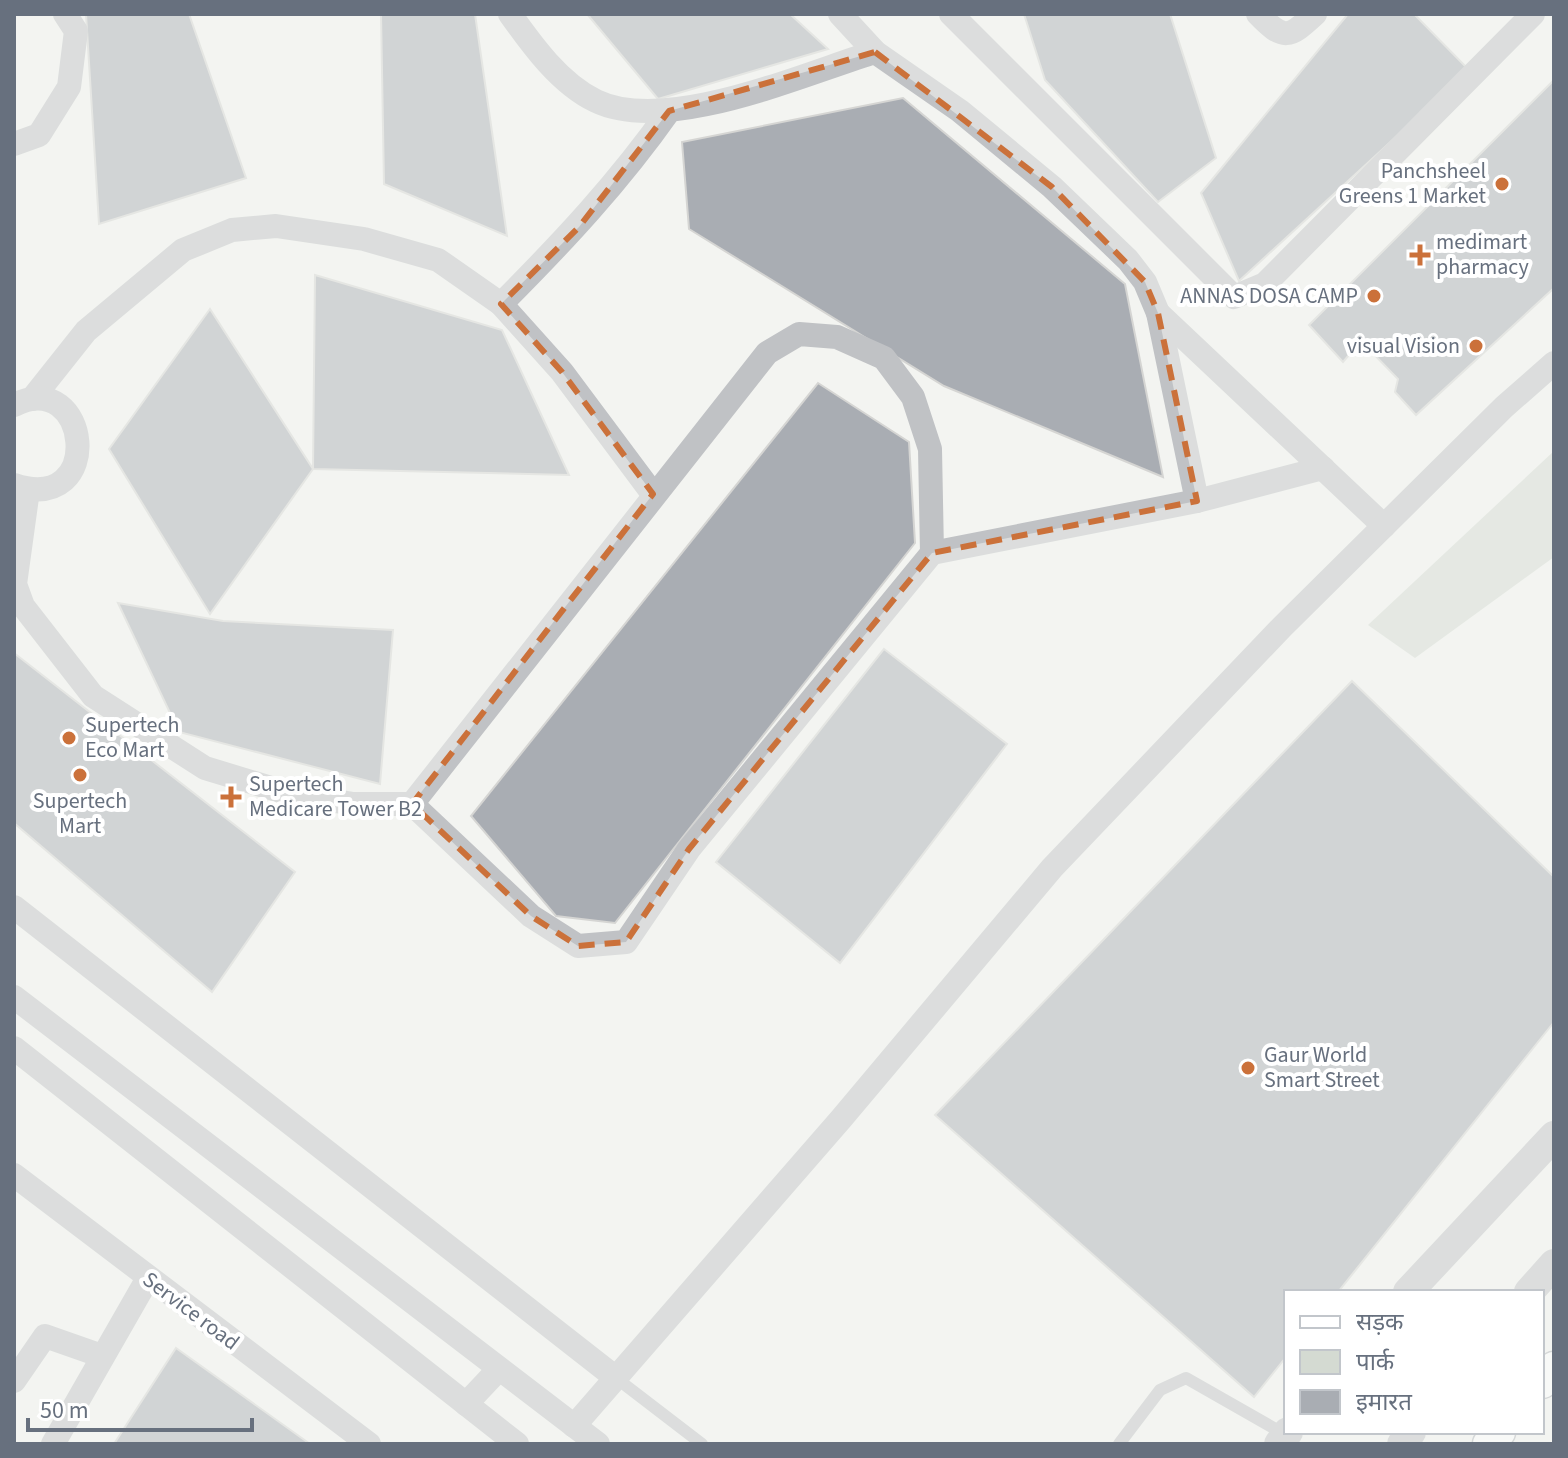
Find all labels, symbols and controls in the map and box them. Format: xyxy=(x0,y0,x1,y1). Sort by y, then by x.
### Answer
place label: Panchsheel Greens 1 Market xyxy=(1339,155,1487,212)
marker: Panchsheel Greens 1 Market xyxy=(1493,175,1511,193)
place label: medimart pharmacy xyxy=(1436,226,1529,283)
marker: medimart pharmacy xyxy=(1411,246,1429,264)
place label: ANNAS DOSA CAMP xyxy=(1180,280,1358,312)
marker: ANNAS DOSA CAMP xyxy=(1365,287,1383,305)
place label: visual Vision xyxy=(1347,330,1460,362)
marker: visual Vision xyxy=(1467,337,1485,355)
place label: Supertech Eco Mart xyxy=(85,709,180,766)
marker: Supertech Eco Mart xyxy=(60,729,78,747)
marker: Supertech Mart xyxy=(71,766,89,784)
place label: Supertech Medicare Tower B2 xyxy=(249,768,422,825)
place label: Supertech Mart xyxy=(33,785,127,842)
marker: Supertech Medicare Tower B2 xyxy=(220,786,242,808)
place label: Gaur World Smart Street xyxy=(1264,1039,1380,1096)
marker: Gaur World Smart Street xyxy=(1239,1059,1257,1077)
street label: Service road xyxy=(136,1264,246,1358)
legend xyxy=(1284,1290,1544,1434)
text: सड़क xyxy=(1356,1305,1404,1340)
text: पार्क xyxy=(1356,1345,1395,1380)
scale bar xyxy=(28,1382,252,1432)
text: इमारत xyxy=(1356,1385,1413,1420)
text: 50 m xyxy=(40,1393,89,1428)

